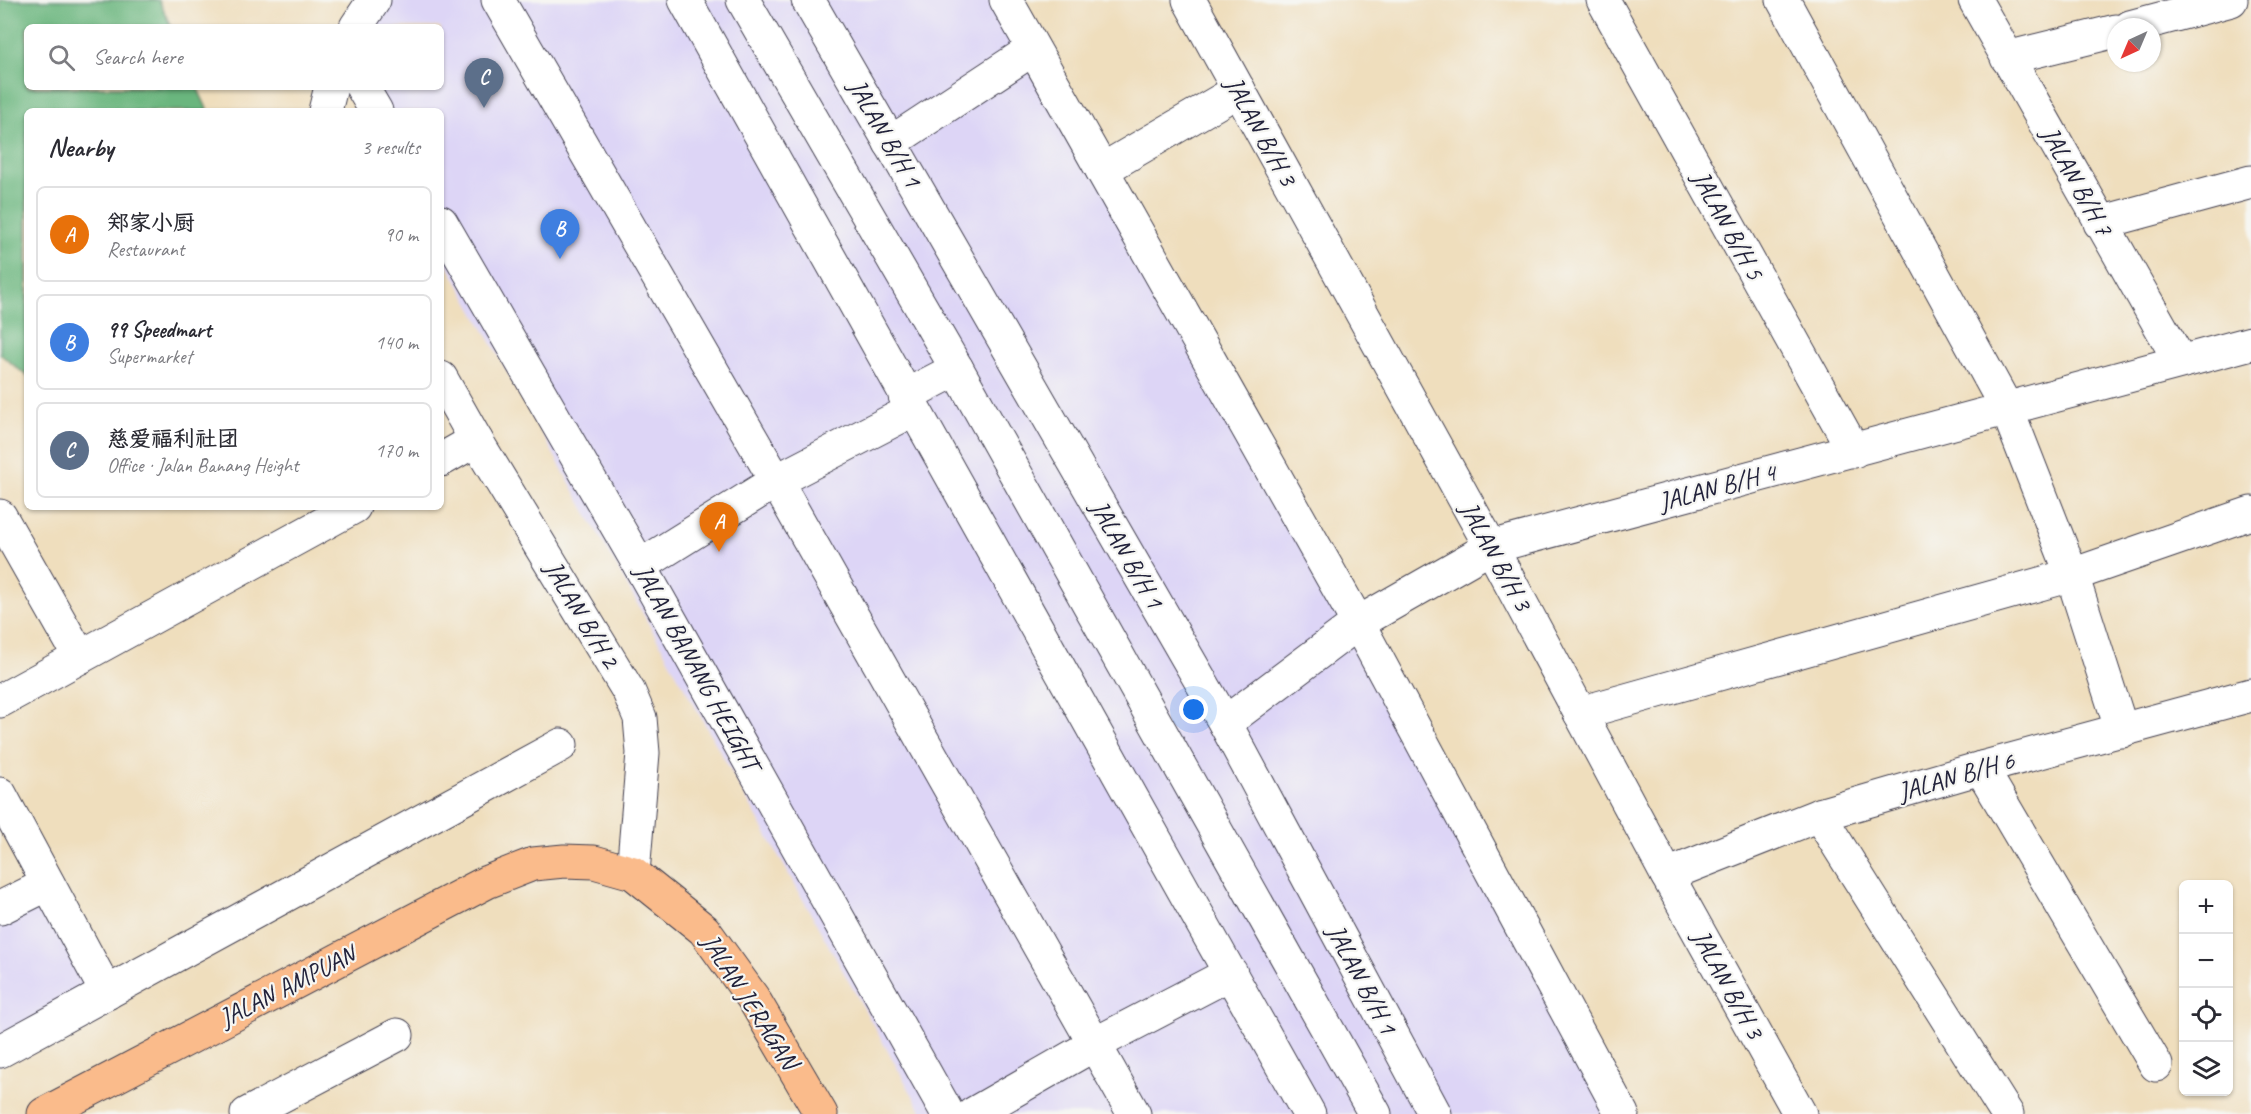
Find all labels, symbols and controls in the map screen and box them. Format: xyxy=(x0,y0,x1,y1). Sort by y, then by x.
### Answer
north arrow xyxy=(2107,18,2161,72)
search box xyxy=(24,24,444,90)
icon: search xyxy=(45,41,78,74)
text: Search here xyxy=(93,43,183,71)
pin: C xyxy=(464,58,504,108)
street label: JALAN B/H 3 xyxy=(1217,69,1306,193)
street label: JALAN B/H 1 xyxy=(840,71,930,194)
street label: JALAN B/H 7 xyxy=(2033,119,2121,242)
text: Nearby xyxy=(48,131,113,164)
text: 3 results xyxy=(361,135,420,160)
street label: JALAN B/H 5 xyxy=(1684,163,1772,286)
text: 郑家小厨 xyxy=(107,209,195,237)
pin: B xyxy=(540,210,580,259)
text: A xyxy=(64,222,75,247)
text: 90 m xyxy=(384,222,418,247)
text: Restaurant xyxy=(107,237,184,262)
text: 99 Speedmart xyxy=(107,316,211,344)
text: B xyxy=(64,330,75,355)
text: 140 m xyxy=(375,330,418,355)
text: Supermarket xyxy=(107,344,192,369)
text: 慈爱福利社团 xyxy=(107,425,239,453)
text: C xyxy=(65,438,74,463)
text: 170 m xyxy=(375,438,418,463)
text: Office · Jalan Banang Height xyxy=(107,453,299,478)
street label: JALAN B/H 4 xyxy=(1653,455,1781,519)
street label: JALAN B/H 1 xyxy=(1082,492,1172,615)
street label: JALAN B/H 3 xyxy=(1452,494,1541,618)
pin: A xyxy=(700,502,738,552)
street label: JALAN B/H 2 xyxy=(536,553,628,676)
street label: JALAN BANANG HEIGHT xyxy=(626,556,770,781)
your location xyxy=(1179,695,1208,724)
street label: JALAN B/H 6 xyxy=(1892,743,2019,809)
map controls xyxy=(2179,880,2233,1096)
button: + xyxy=(2179,880,2233,934)
street label: JALAN B/H 1 xyxy=(1318,917,1405,1041)
street label: JALAN B/H 3 xyxy=(1684,922,1773,1046)
street label: JALAN JERAGAN xyxy=(693,925,808,1079)
button: − xyxy=(2179,934,2233,988)
street label: JALAN AMPUAN xyxy=(211,936,365,1035)
button: locate xyxy=(2179,988,2233,1042)
button: layers xyxy=(2179,1042,2233,1096)

